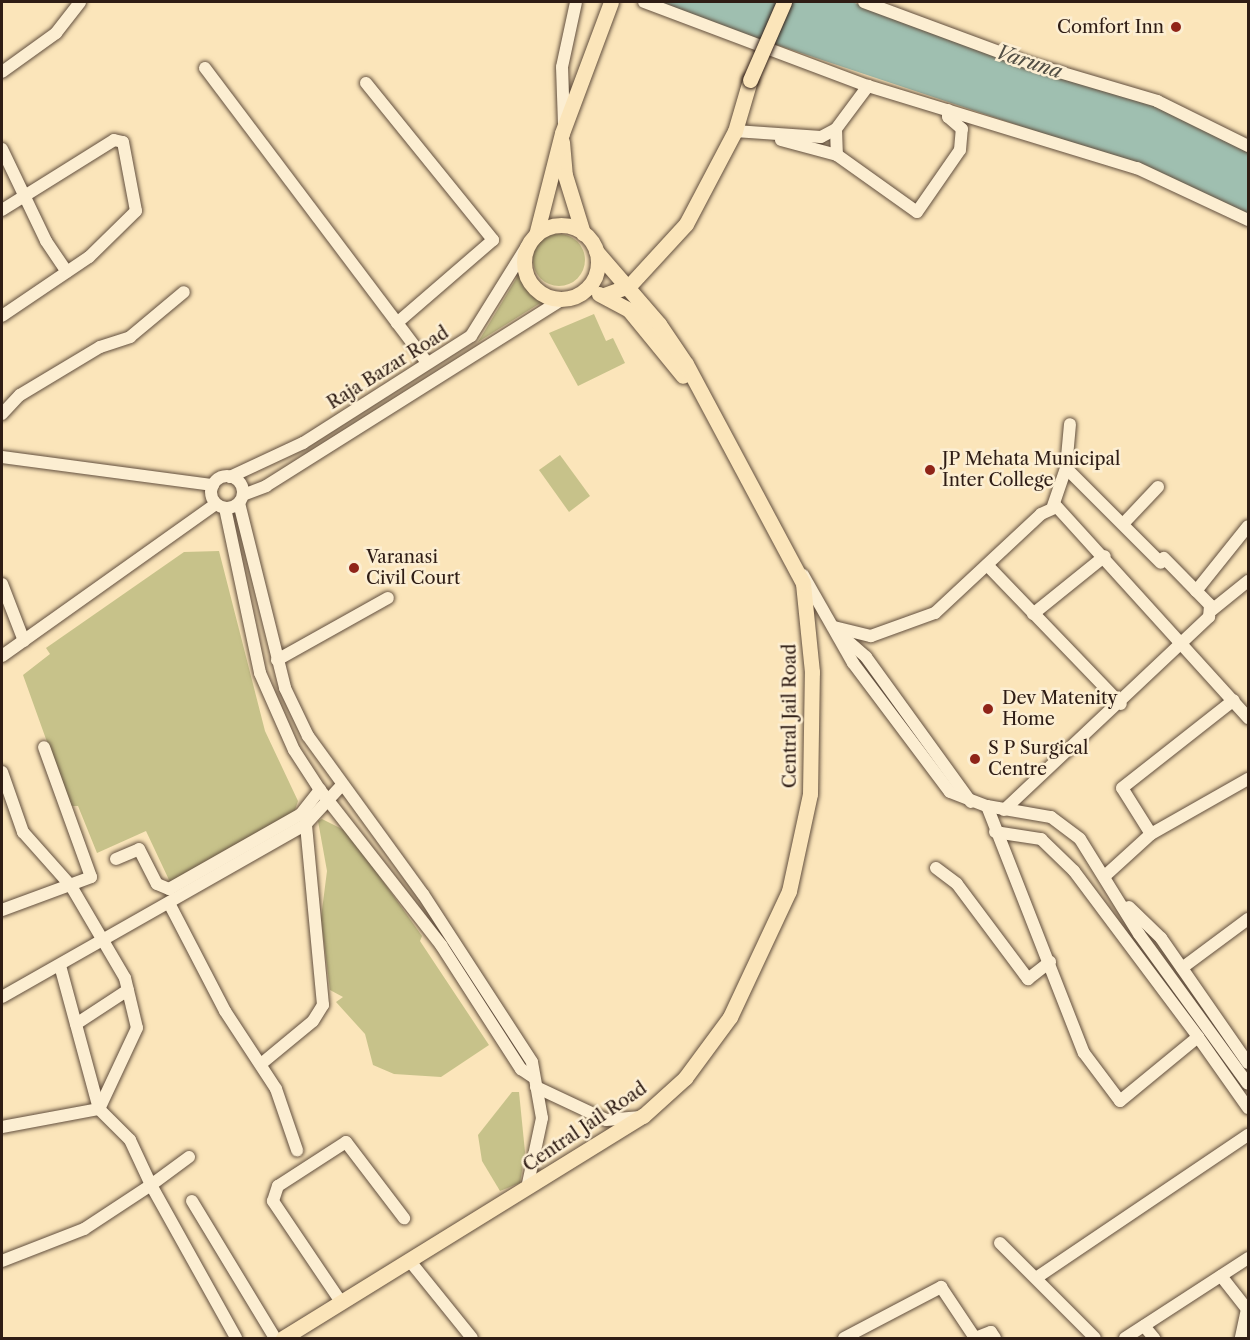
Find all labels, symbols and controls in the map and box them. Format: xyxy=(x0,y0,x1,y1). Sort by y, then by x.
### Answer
place label: Comfort Inn xyxy=(1057,16,1164,38)
marker: Comfort Inn xyxy=(1169,20,1183,34)
water label: Varuna xyxy=(993,40,1065,84)
street label: Raja Bazar Road xyxy=(323,322,453,414)
place label: JP Mehata Municipal Inter College xyxy=(942,449,1121,492)
marker: JP Mehata Municipal Inter College xyxy=(923,463,937,477)
place label: Varanasi Civil Court xyxy=(366,547,460,590)
marker: Varanasi Civil Court xyxy=(347,561,361,575)
street label: Central Jail Road xyxy=(779,644,801,788)
place label: Dev Matenity Home xyxy=(1002,688,1118,730)
marker: Dev Matenity Home xyxy=(979,700,997,718)
place label: S P Surgical Centre xyxy=(988,738,1089,780)
marker: S P Surgical Centre xyxy=(966,750,984,768)
street label: Central Jail Road xyxy=(519,1078,651,1176)

